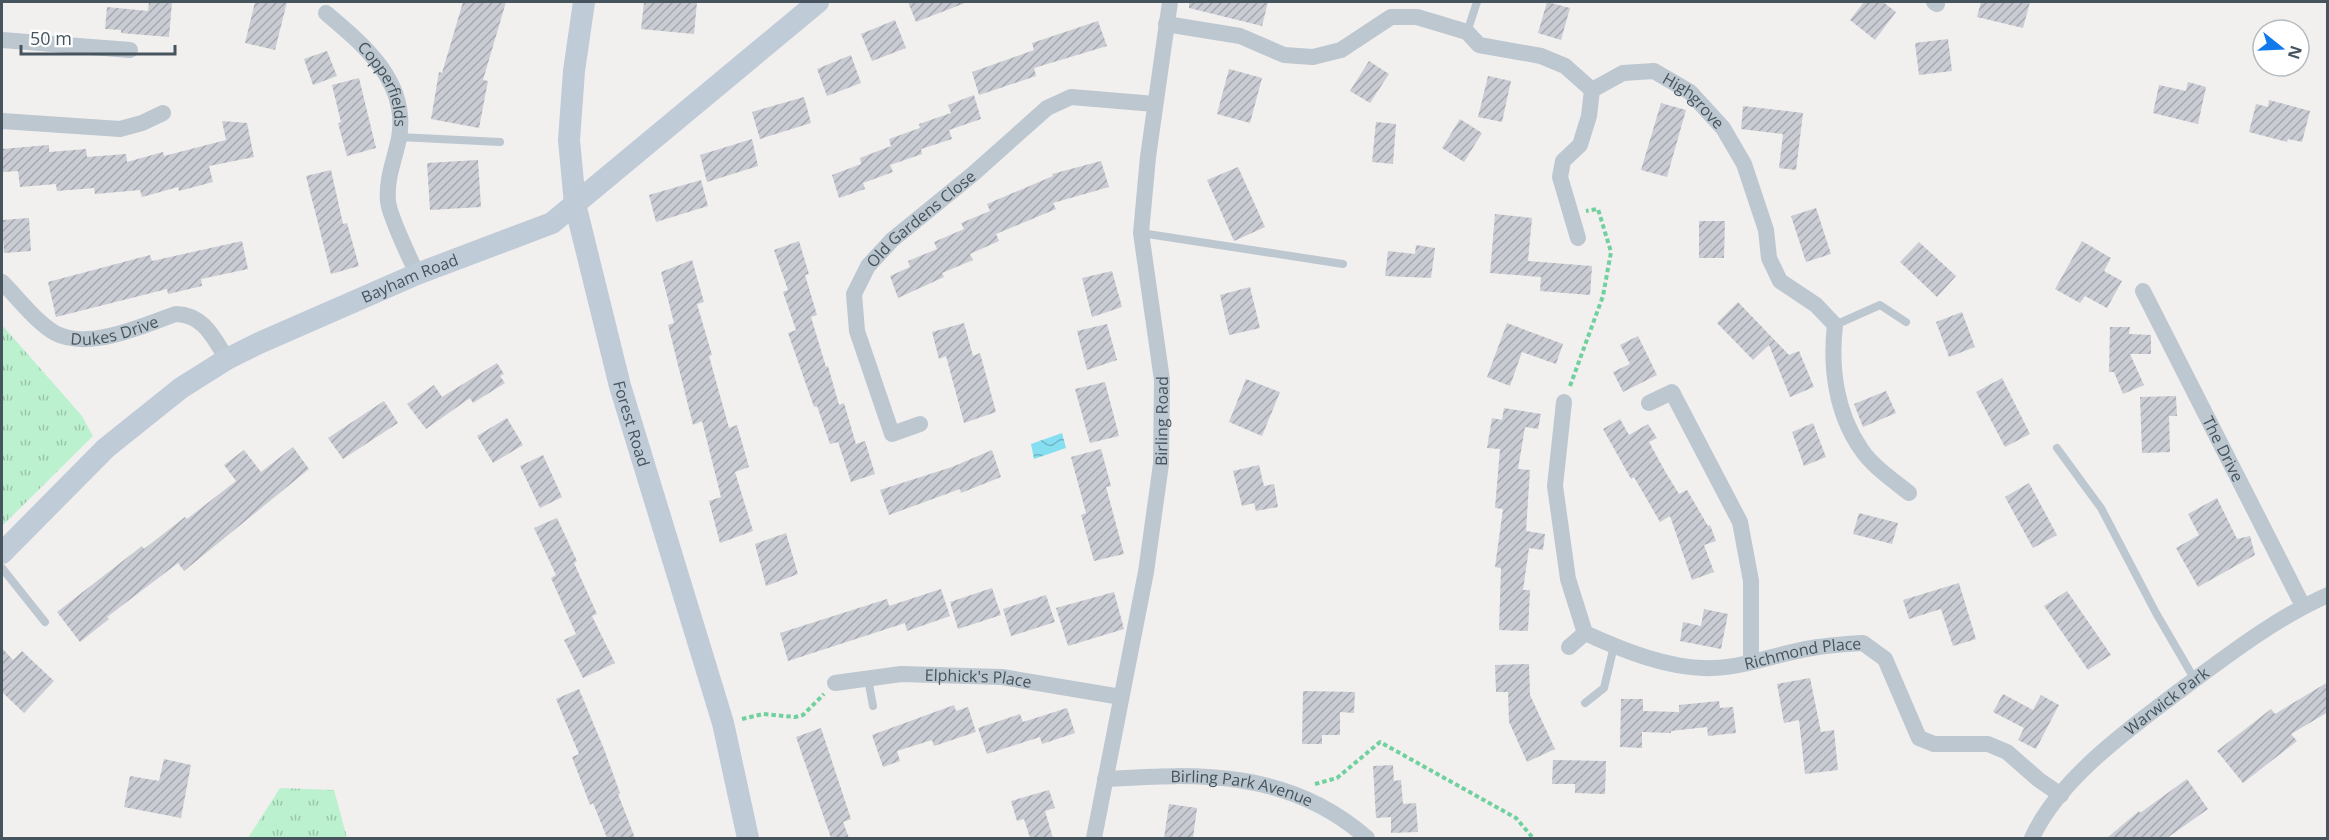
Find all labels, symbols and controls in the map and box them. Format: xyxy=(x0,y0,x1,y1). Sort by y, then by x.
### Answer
scale bar xyxy=(21,18,176,56)
north arrow xyxy=(2251,18,2311,78)
text: 50 m xyxy=(30,26,72,50)
street label: Copperfields xyxy=(353,36,411,127)
text: N xyxy=(2283,43,2308,62)
street label: Highgrove xyxy=(1659,67,1729,134)
street label: Old Gardens Close xyxy=(861,165,980,272)
street label: Bayham Road xyxy=(358,248,461,308)
street label: Dukes Drive xyxy=(69,310,161,350)
street label: Birling Road xyxy=(1150,376,1173,466)
street label: Forest Road xyxy=(608,378,655,469)
street label: The Drive xyxy=(2197,412,2249,485)
street label: Richmond Place xyxy=(1742,632,1862,675)
street label: Warwick Park xyxy=(2120,662,2214,740)
street label: Elphick's Place xyxy=(924,664,1033,693)
street label: Birling Park Avenue xyxy=(1170,765,1316,811)

